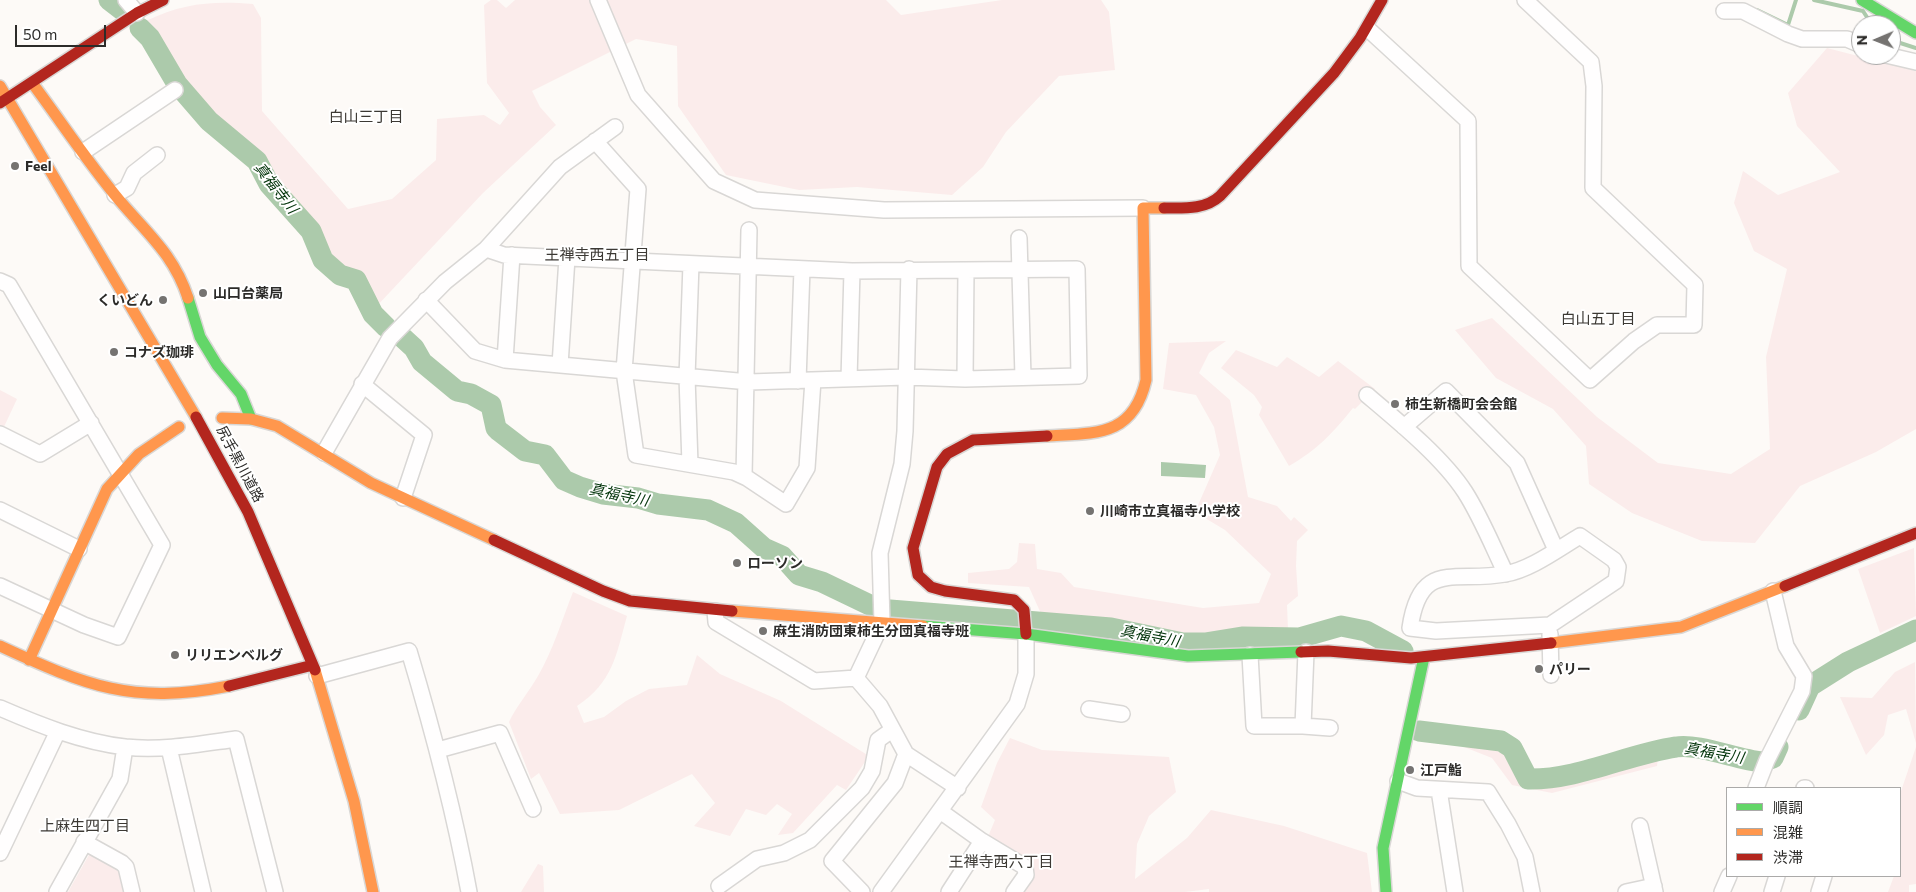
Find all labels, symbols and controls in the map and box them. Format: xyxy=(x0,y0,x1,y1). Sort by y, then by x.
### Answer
scale bar xyxy=(18,15,109,47)
north arrow xyxy=(1851,15,1901,65)
text: 50 m xyxy=(23,25,57,43)
text: N xyxy=(1853,35,1870,46)
district label: 白山三丁目 xyxy=(329,108,403,126)
place label: Feel xyxy=(25,158,51,174)
water label: 真福寺川 xyxy=(250,159,302,217)
marker: Feel xyxy=(9,160,21,172)
district label: 王禅寺西五丁目 xyxy=(545,246,649,264)
place label: 山口台薬局 xyxy=(213,285,283,301)
marker: 山口台薬局 xyxy=(197,287,209,299)
place label: くいどん xyxy=(97,292,153,308)
marker: くいどん xyxy=(157,294,169,306)
district label: 白山五丁目 xyxy=(1561,310,1635,328)
place label: コナズ珈琲 xyxy=(124,344,194,360)
marker: コナズ珈琲 xyxy=(108,346,120,358)
place label: 柿生新橋町会会館 xyxy=(1405,396,1517,412)
marker: 柿生新橋町会会館 xyxy=(1389,398,1401,410)
street label: 尻手黒川道路 xyxy=(213,423,267,505)
water label: 真福寺川 xyxy=(588,480,650,510)
place label: 川崎市立真福寺小学校 xyxy=(1100,503,1240,519)
marker: 川崎市立真福寺小学校 xyxy=(1084,505,1096,517)
place label: ローソン xyxy=(747,555,803,571)
marker: ローソン xyxy=(731,557,743,569)
water label: 真福寺川 xyxy=(1119,621,1181,651)
place label: 麻生消防団東柿生分団真福寺班 xyxy=(773,623,969,639)
marker: 麻生消防団東柿生分団真福寺班 xyxy=(757,625,769,637)
place label: リリエンベルグ xyxy=(185,647,283,663)
marker: リリエンベルグ xyxy=(169,649,181,661)
place label: パリー xyxy=(1549,661,1591,677)
marker: パリー xyxy=(1533,663,1545,675)
water label: 真福寺川 xyxy=(1683,739,1745,767)
place label: 江戸鮨 xyxy=(1420,762,1462,778)
marker: 江戸鮨 xyxy=(1404,764,1416,776)
legend xyxy=(1726,787,1901,877)
text: 順調 xyxy=(1773,798,1803,816)
district label: 上麻生四丁目 xyxy=(40,817,130,835)
text: 混雑 xyxy=(1773,823,1803,841)
text: 渋滞 xyxy=(1773,848,1803,866)
district label: 王禅寺西六丁目 xyxy=(949,853,1053,871)

